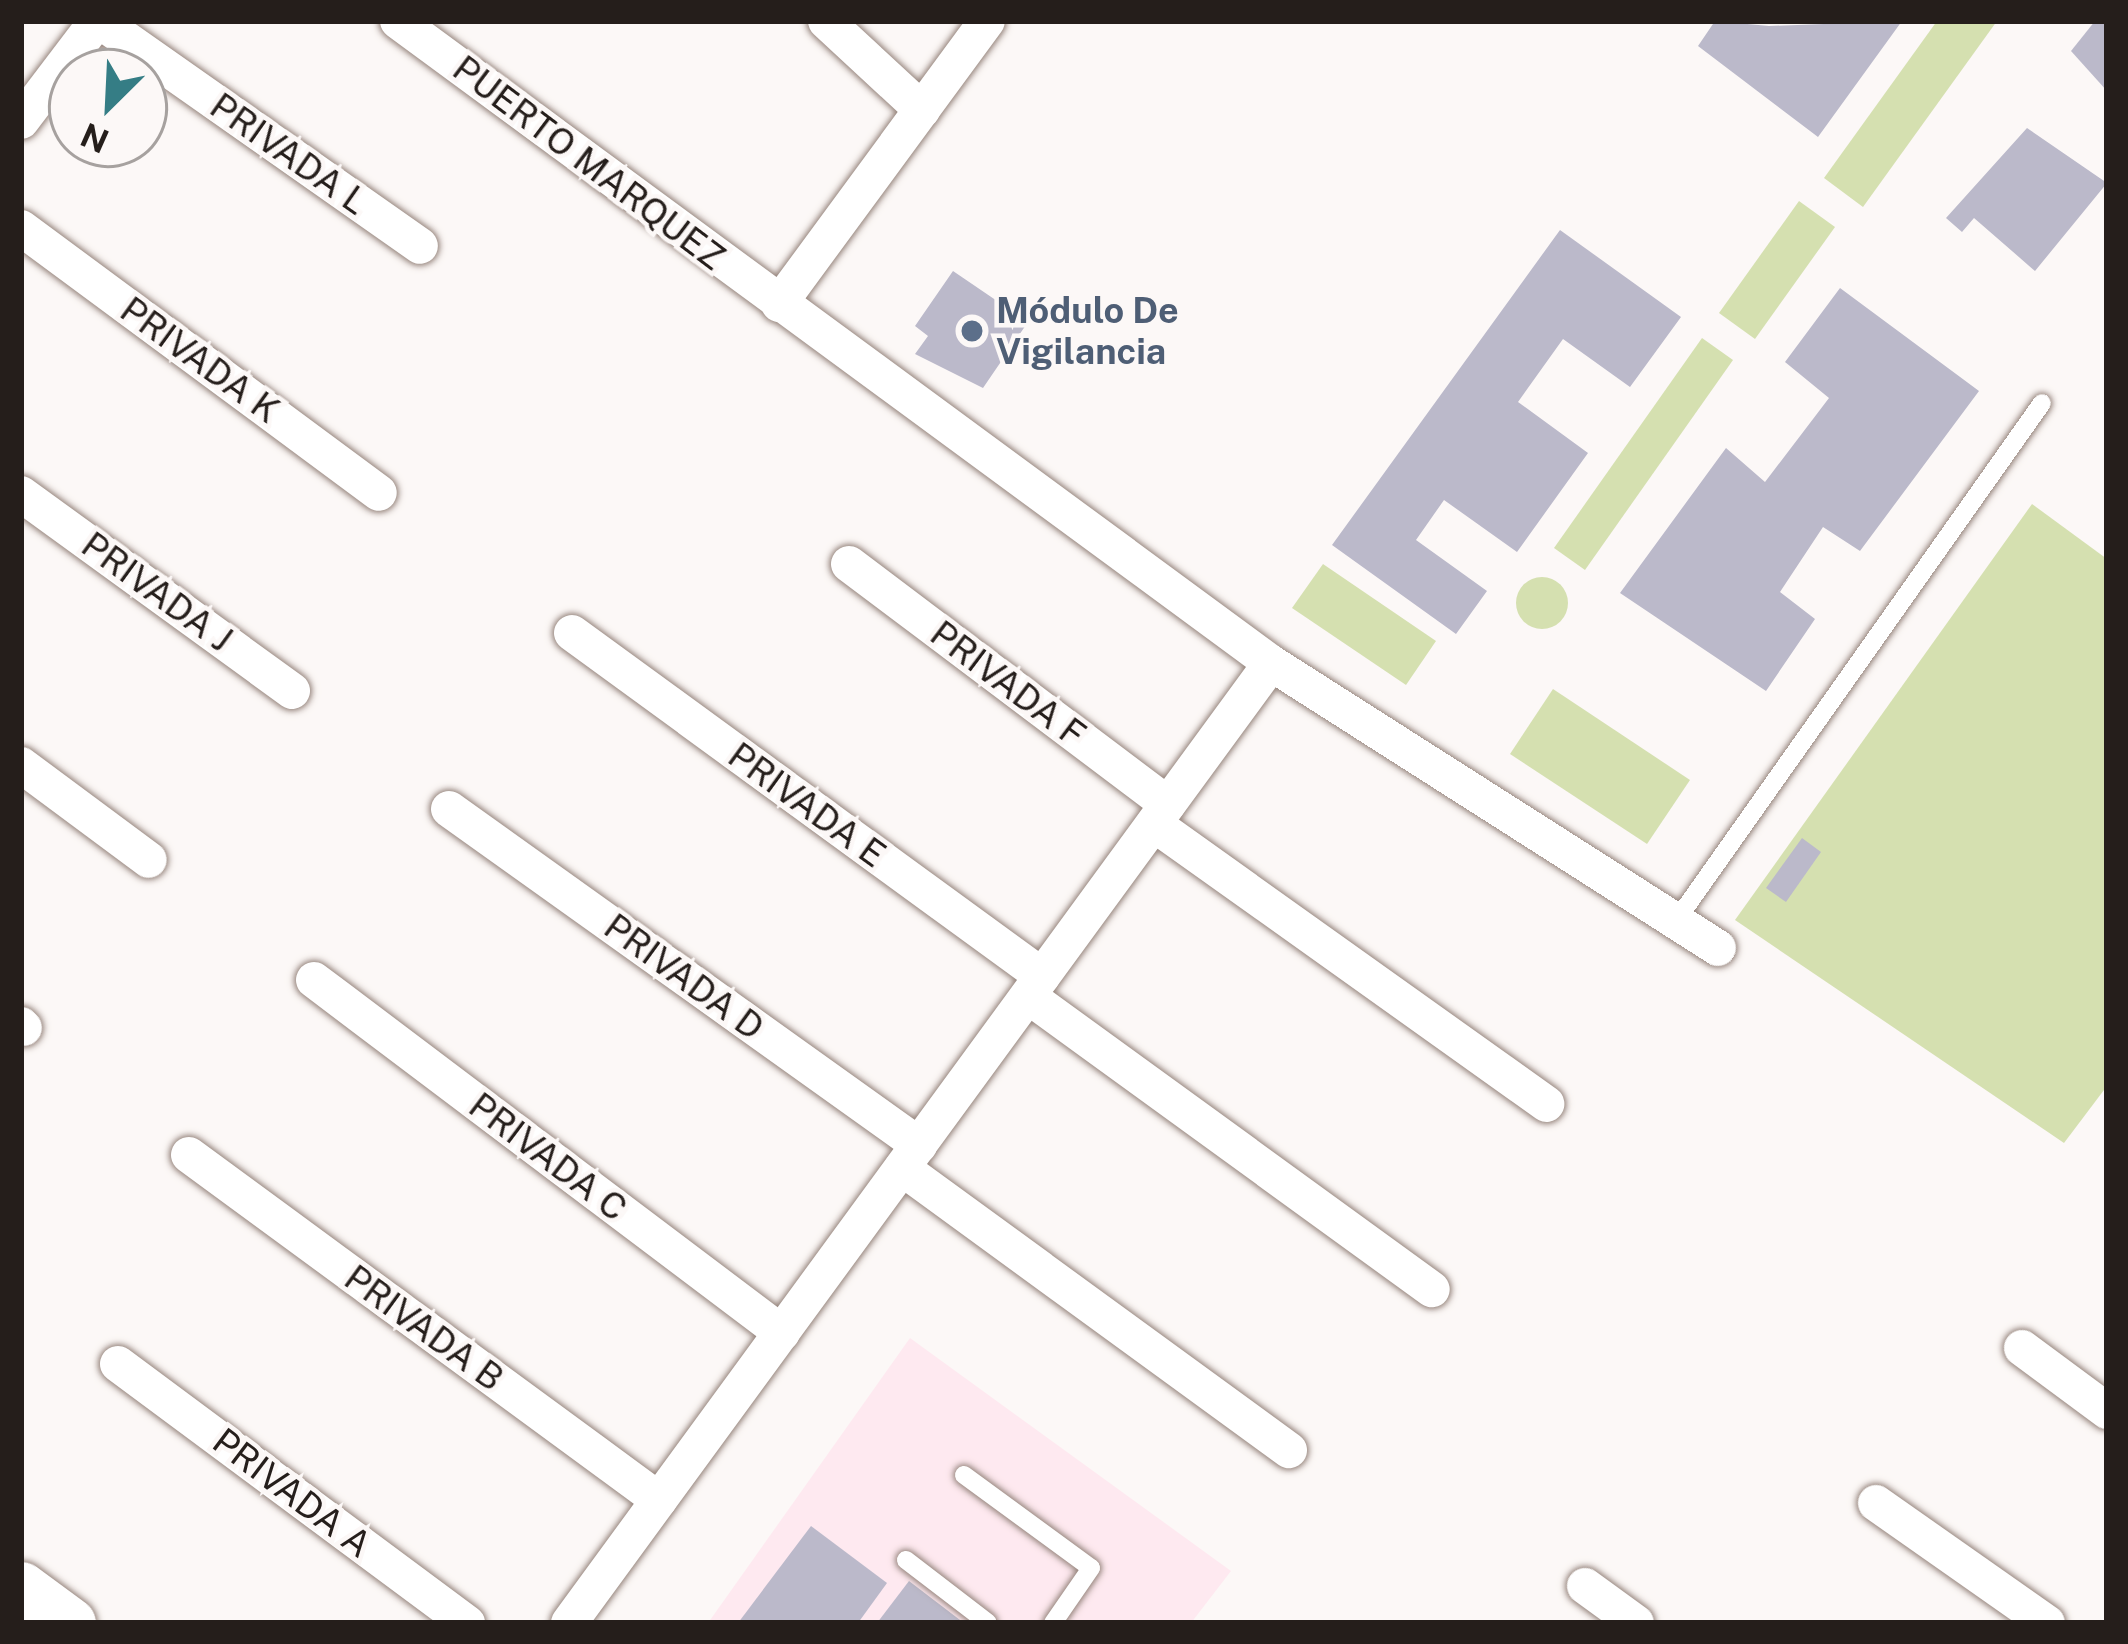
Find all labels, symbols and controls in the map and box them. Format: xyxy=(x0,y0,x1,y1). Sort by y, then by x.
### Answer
street label: PUERTO MARQUEZ xyxy=(445,47,733,279)
north arrow xyxy=(48,48,168,168)
street label: PRIVADA L xyxy=(202,84,376,224)
text: N xyxy=(75,116,114,161)
street label: PRIVADA K xyxy=(112,288,288,432)
place label: Módulo De Vigilancia xyxy=(996,288,1179,373)
marker: Módulo De Vigilancia xyxy=(959,318,985,344)
street label: PRIVADA J xyxy=(73,523,241,661)
street label: PRIVADA F xyxy=(922,612,1094,756)
street label: PRIVADA E xyxy=(720,734,894,876)
street label: PRIVADA D xyxy=(596,905,772,1049)
street label: PRIVADA C xyxy=(461,1084,635,1230)
street label: PRIVADA B xyxy=(336,1256,512,1400)
street label: PRIVADA A xyxy=(204,1420,380,1566)

